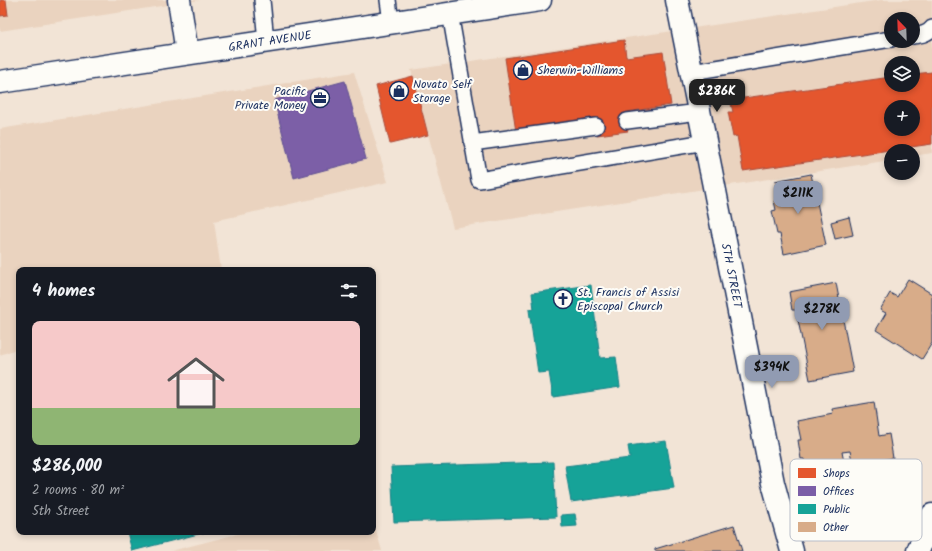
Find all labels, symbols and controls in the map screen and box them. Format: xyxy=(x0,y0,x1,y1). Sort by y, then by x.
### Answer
north arrow xyxy=(884,12,920,48)
map controls xyxy=(884,12,920,180)
street label: GRANT AVENUE xyxy=(227,25,314,57)
button: layers xyxy=(884,56,920,92)
shop icon: Sherwin-Williams xyxy=(512,59,534,81)
place label: Sherwin-Williams xyxy=(537,61,623,80)
place label: Novato Self Storage xyxy=(413,75,473,108)
pin: $286K xyxy=(689,79,745,113)
shop icon: Novato Self Storage xyxy=(388,80,410,102)
text: $286K xyxy=(698,81,736,102)
place label: Pacific Private Money xyxy=(235,82,306,115)
office icon: Pacific Private Money xyxy=(309,87,331,109)
button: + xyxy=(884,100,920,136)
button: − xyxy=(884,144,920,180)
pin: $211K xyxy=(770,181,826,215)
text: $211K xyxy=(783,183,813,204)
street label: 5TH STREET xyxy=(716,241,748,311)
text: 4 homes xyxy=(32,278,95,305)
icon: filters xyxy=(338,280,360,302)
place label: St. Francis of Assisi Episcopal Church xyxy=(577,283,680,316)
church icon: St. Francis of Assisi Episcopal Church xyxy=(552,288,574,310)
pin: $278K xyxy=(794,297,850,331)
text: $278K xyxy=(804,299,840,320)
icon: home xyxy=(160,347,232,419)
pin: $394K xyxy=(744,355,800,389)
text: $394K xyxy=(754,357,790,378)
text: $286,000 xyxy=(32,453,102,480)
legend xyxy=(790,459,922,541)
text: Shops xyxy=(823,465,850,483)
text: 2 rooms · 80 m² xyxy=(32,480,124,501)
text: Offices xyxy=(823,483,855,501)
text: 5th Street xyxy=(32,501,89,522)
text: Public xyxy=(823,501,850,519)
text: Other xyxy=(823,519,850,537)

